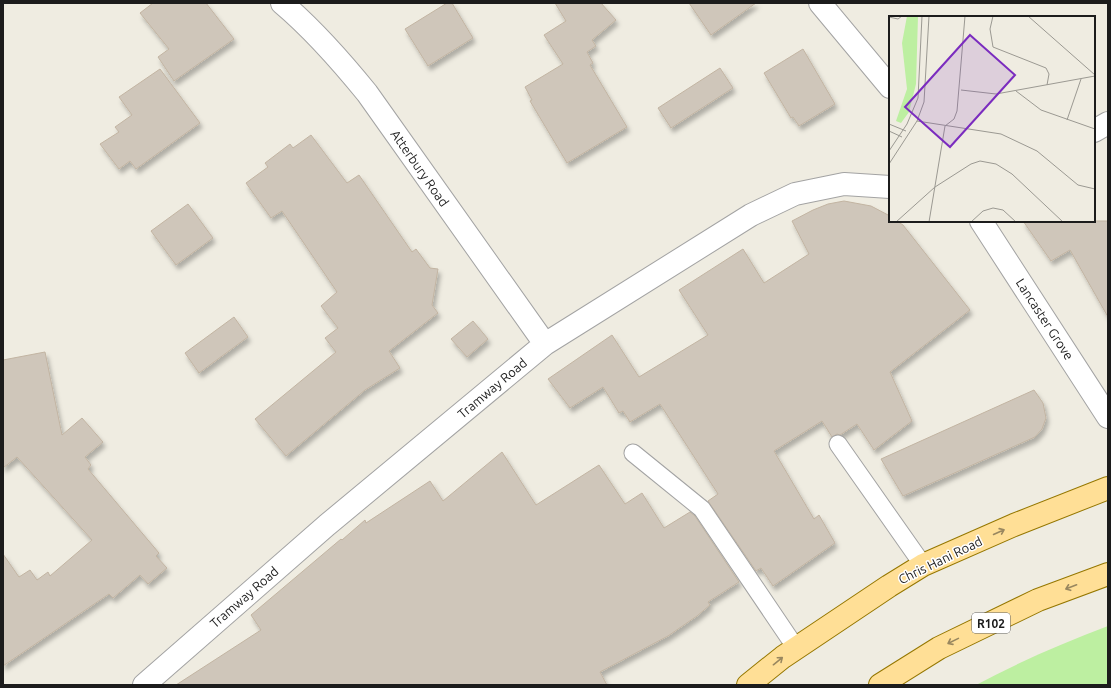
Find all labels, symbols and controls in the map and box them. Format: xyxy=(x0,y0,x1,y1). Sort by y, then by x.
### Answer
inset map xyxy=(889,16,1095,222)
street label: Atterbury Road xyxy=(388,127,452,209)
street label: Lancaster Grove xyxy=(1014,276,1076,362)
street label: Tramway Road xyxy=(455,355,529,421)
one-way arrow xyxy=(992,527,1004,535)
street label: Chris Hani Road xyxy=(896,534,984,586)
street label: Tramway Road xyxy=(207,564,281,630)
one-way arrow xyxy=(1066,584,1078,592)
road number: R102 xyxy=(972,613,1010,633)
one-way arrow xyxy=(948,638,960,645)
one-way arrow xyxy=(773,656,784,665)

